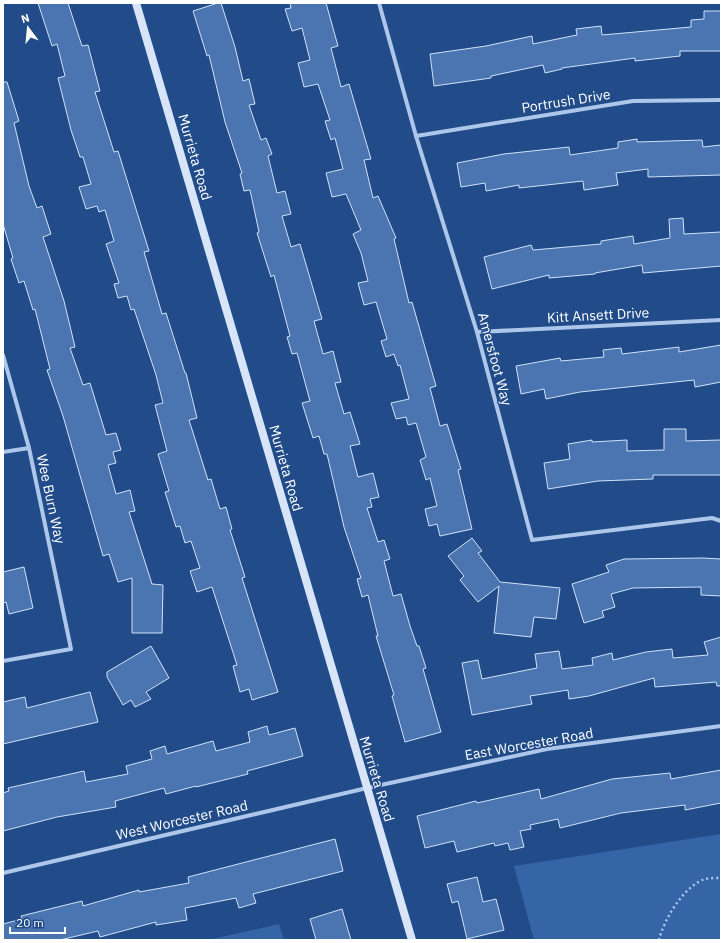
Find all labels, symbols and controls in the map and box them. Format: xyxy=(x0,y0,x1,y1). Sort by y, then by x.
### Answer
north arrow xyxy=(8,8,48,48)
text: N xyxy=(19,11,31,26)
street label: Portrush Drive xyxy=(520,85,612,117)
street label: Murrieta Road xyxy=(174,112,216,202)
street label: Kitt Ansett Drive xyxy=(546,303,650,327)
street label: Amersfoot Way xyxy=(474,310,516,408)
street label: Murrieta Road xyxy=(265,423,307,513)
street label: Wee Burn Way xyxy=(33,453,69,545)
street label: East Worcester Road xyxy=(463,724,595,764)
street label: Murrieta Road xyxy=(355,734,399,824)
street label: West Worcester Road xyxy=(114,796,250,844)
scale bar xyxy=(10,909,65,935)
text: 20 m xyxy=(16,915,44,930)

